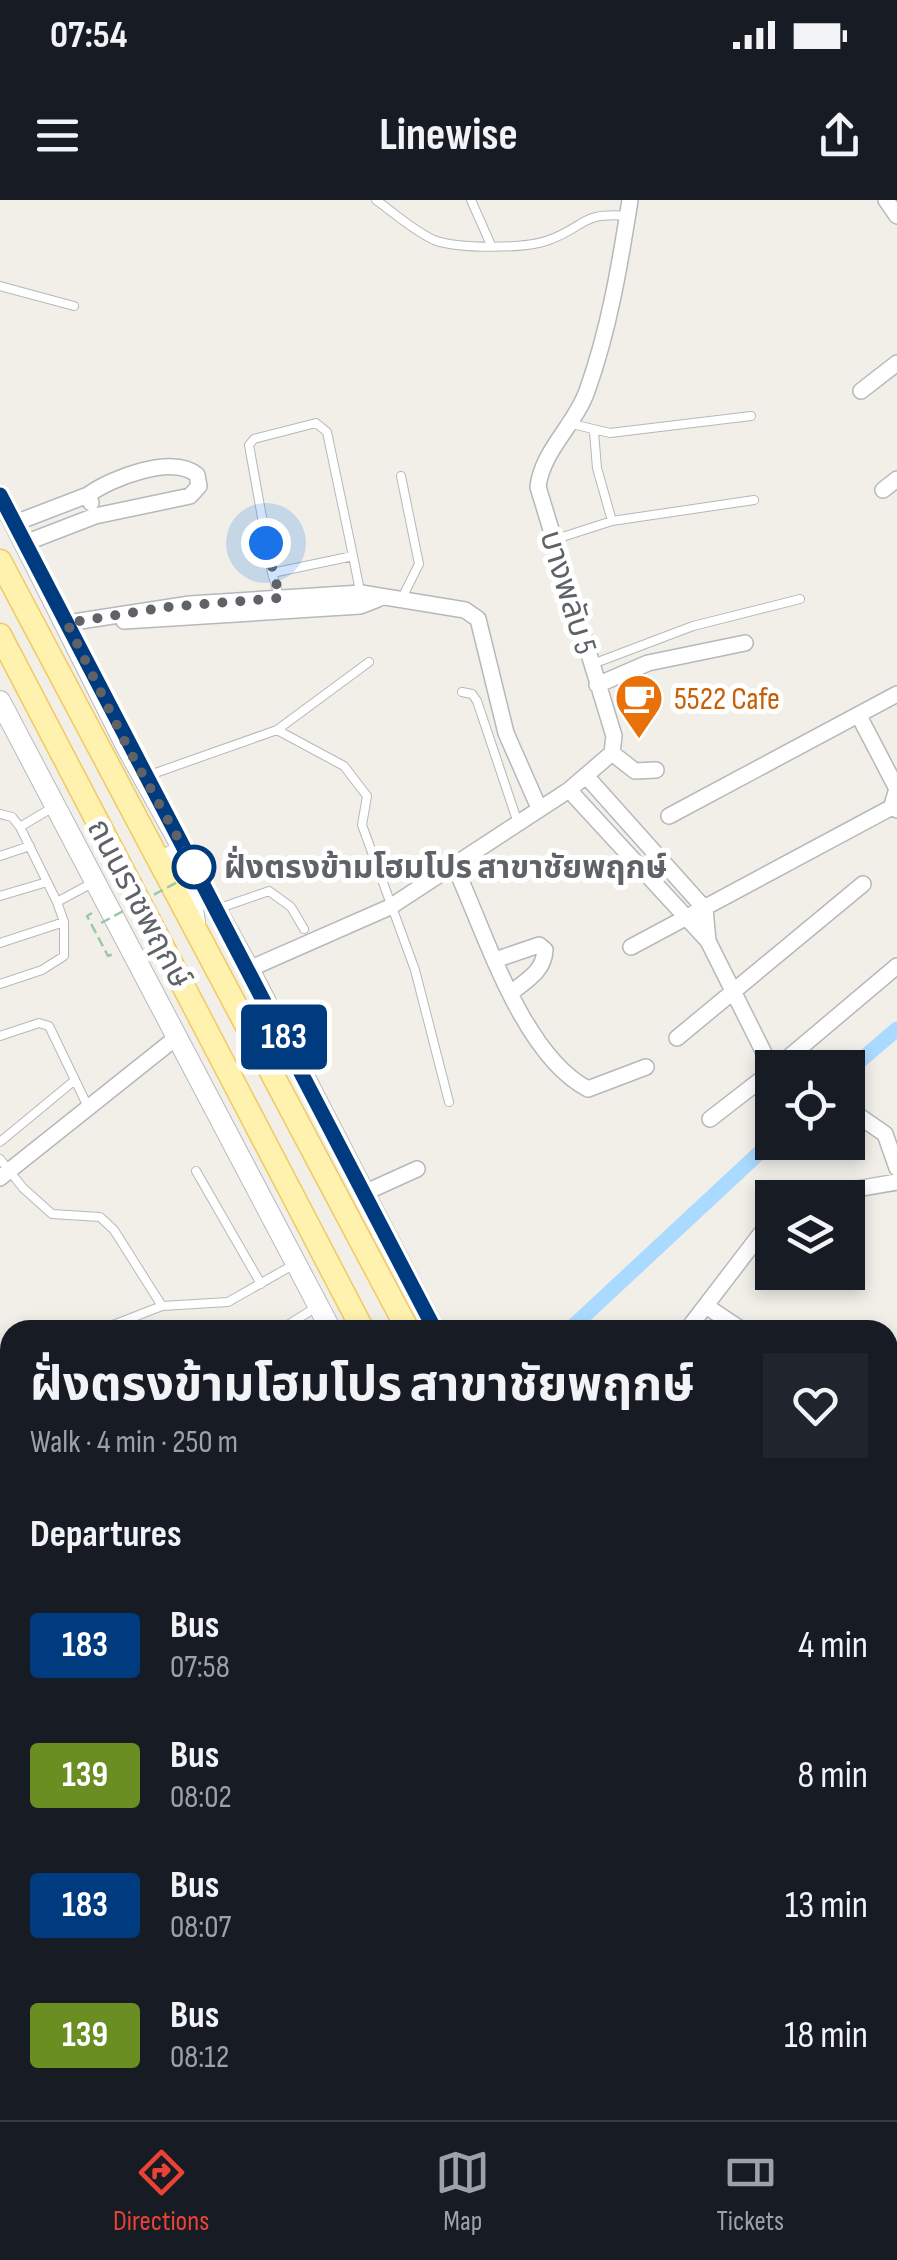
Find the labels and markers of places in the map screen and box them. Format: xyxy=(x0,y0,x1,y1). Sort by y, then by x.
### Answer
cafe icon: 5522 Cafe xyxy=(613,672,665,740)
place label: 5522 Cafe xyxy=(674,680,780,719)
place label: ฝั่งตรงข้ามโฮมโปร สาขาชัยพฤกษ์ xyxy=(224,845,667,888)
marker: ฝั่งตรงข้ามโฮมโปร สาขาชัยพฤกษ์ xyxy=(173,846,215,888)

